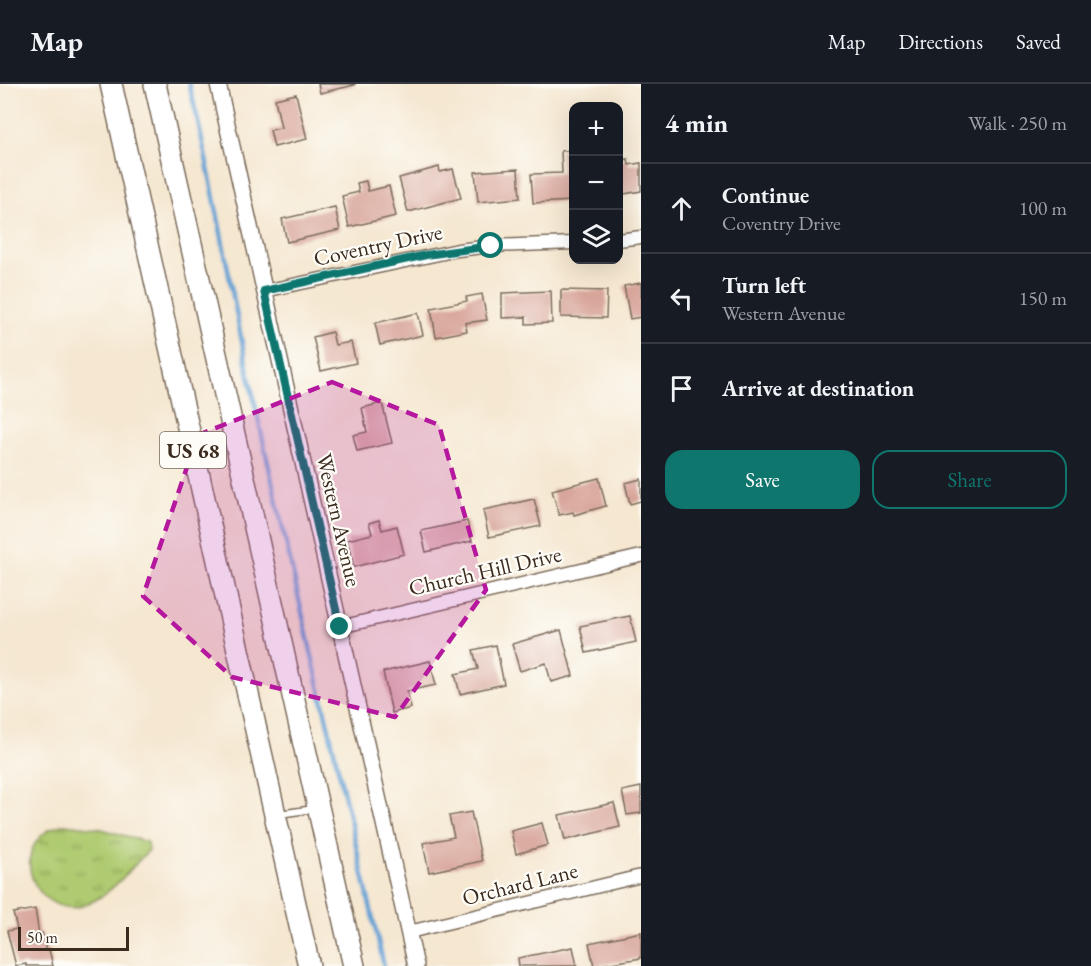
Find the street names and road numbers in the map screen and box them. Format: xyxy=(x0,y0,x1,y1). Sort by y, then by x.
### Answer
street label: Coventry Drive xyxy=(311,217,445,273)
road number: US 68 xyxy=(160,432,226,468)
street label: Western Avenue xyxy=(310,451,368,590)
street label: Church Hill Drive xyxy=(406,539,565,603)
street label: Orchard Lane xyxy=(459,856,581,912)

